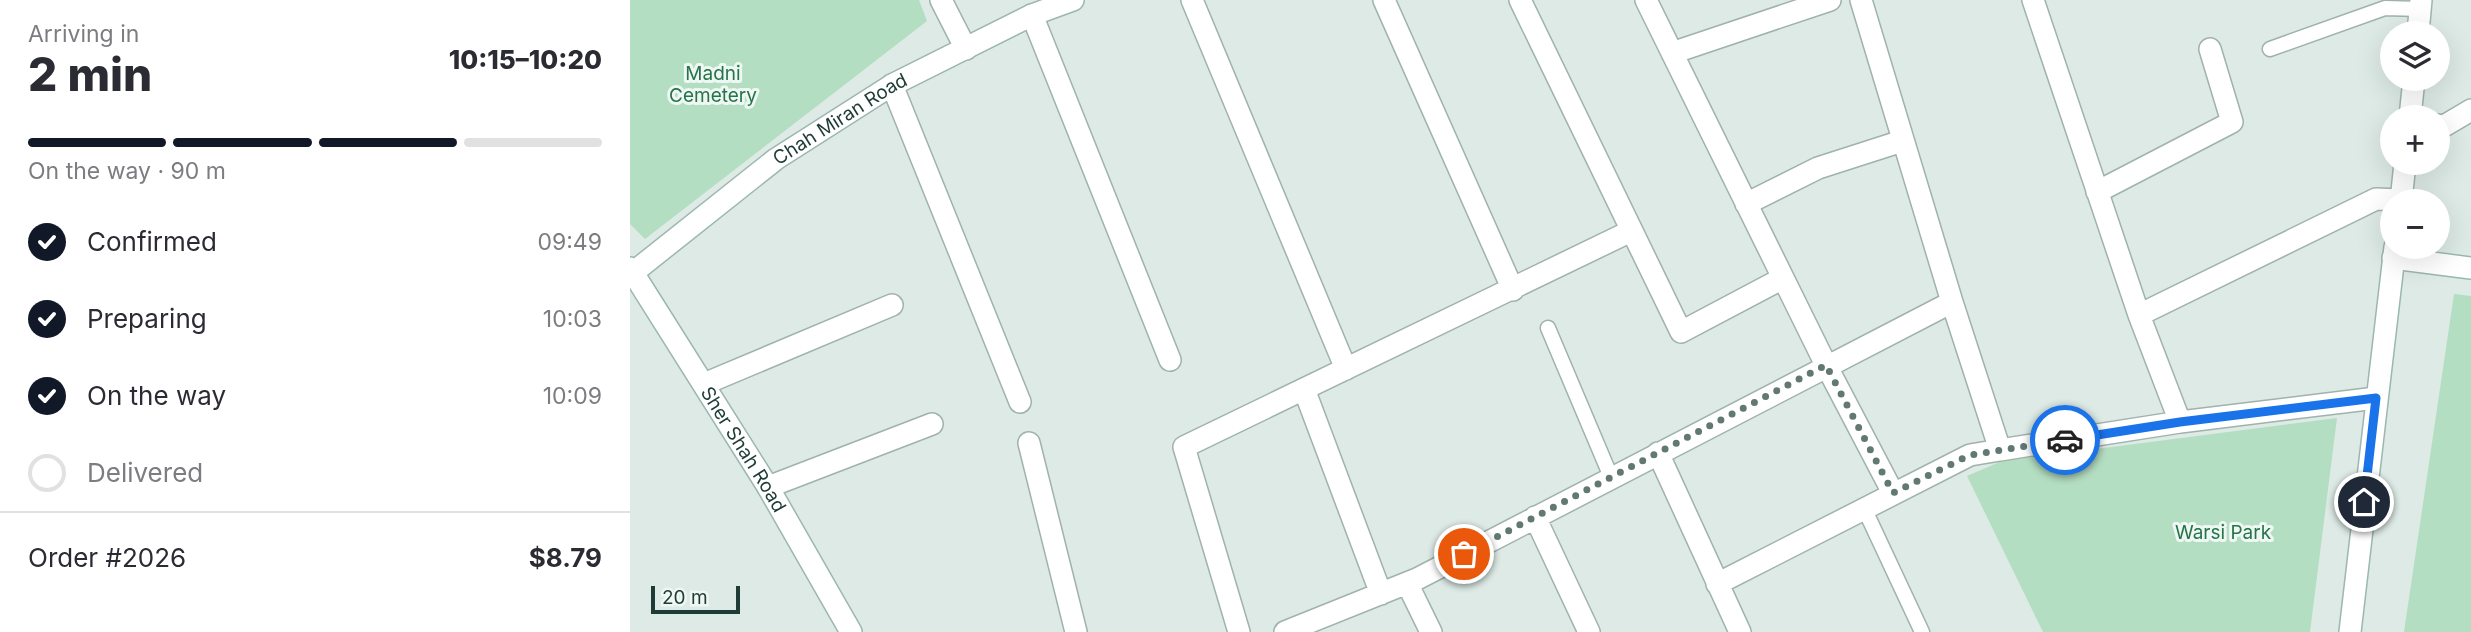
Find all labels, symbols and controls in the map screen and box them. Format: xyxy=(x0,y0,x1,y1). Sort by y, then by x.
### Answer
text: Arriving in xyxy=(28,20,139,48)
map controls xyxy=(2380,21,2450,259)
button: layers xyxy=(2380,21,2450,91)
text: 10:15–10:20 xyxy=(449,44,602,75)
text: 2 min xyxy=(28,46,152,102)
park label: Madni Cemetery xyxy=(669,62,757,107)
street label: Chah Miran Road xyxy=(768,68,911,170)
button: + xyxy=(2380,105,2450,175)
text: On the way · 90 m xyxy=(28,157,226,185)
button: − xyxy=(2380,189,2450,259)
icon: check xyxy=(28,223,66,261)
text: Confirmed xyxy=(87,226,217,257)
text: 09:49 xyxy=(537,228,602,256)
icon: check xyxy=(28,300,66,338)
text: Preparing xyxy=(87,303,207,334)
text: 10:03 xyxy=(543,305,602,333)
icon: check xyxy=(28,377,66,415)
text: On the way xyxy=(87,380,226,411)
text: 10:09 xyxy=(543,382,602,410)
street label: Sher Shah Road xyxy=(696,382,791,516)
courier xyxy=(2030,405,2100,475)
icon: car xyxy=(2046,421,2084,459)
text: Delivered xyxy=(87,457,203,488)
pin xyxy=(2334,472,2394,532)
icon: home xyxy=(2345,483,2383,521)
park label: Warsi Park xyxy=(2175,521,2272,544)
pin xyxy=(1434,524,1494,584)
icon: bag xyxy=(1445,535,1483,573)
text: Order #2026 xyxy=(28,542,186,573)
text: $8.79 xyxy=(529,542,602,573)
scale bar xyxy=(651,583,740,615)
text: 20 m xyxy=(662,586,708,609)

